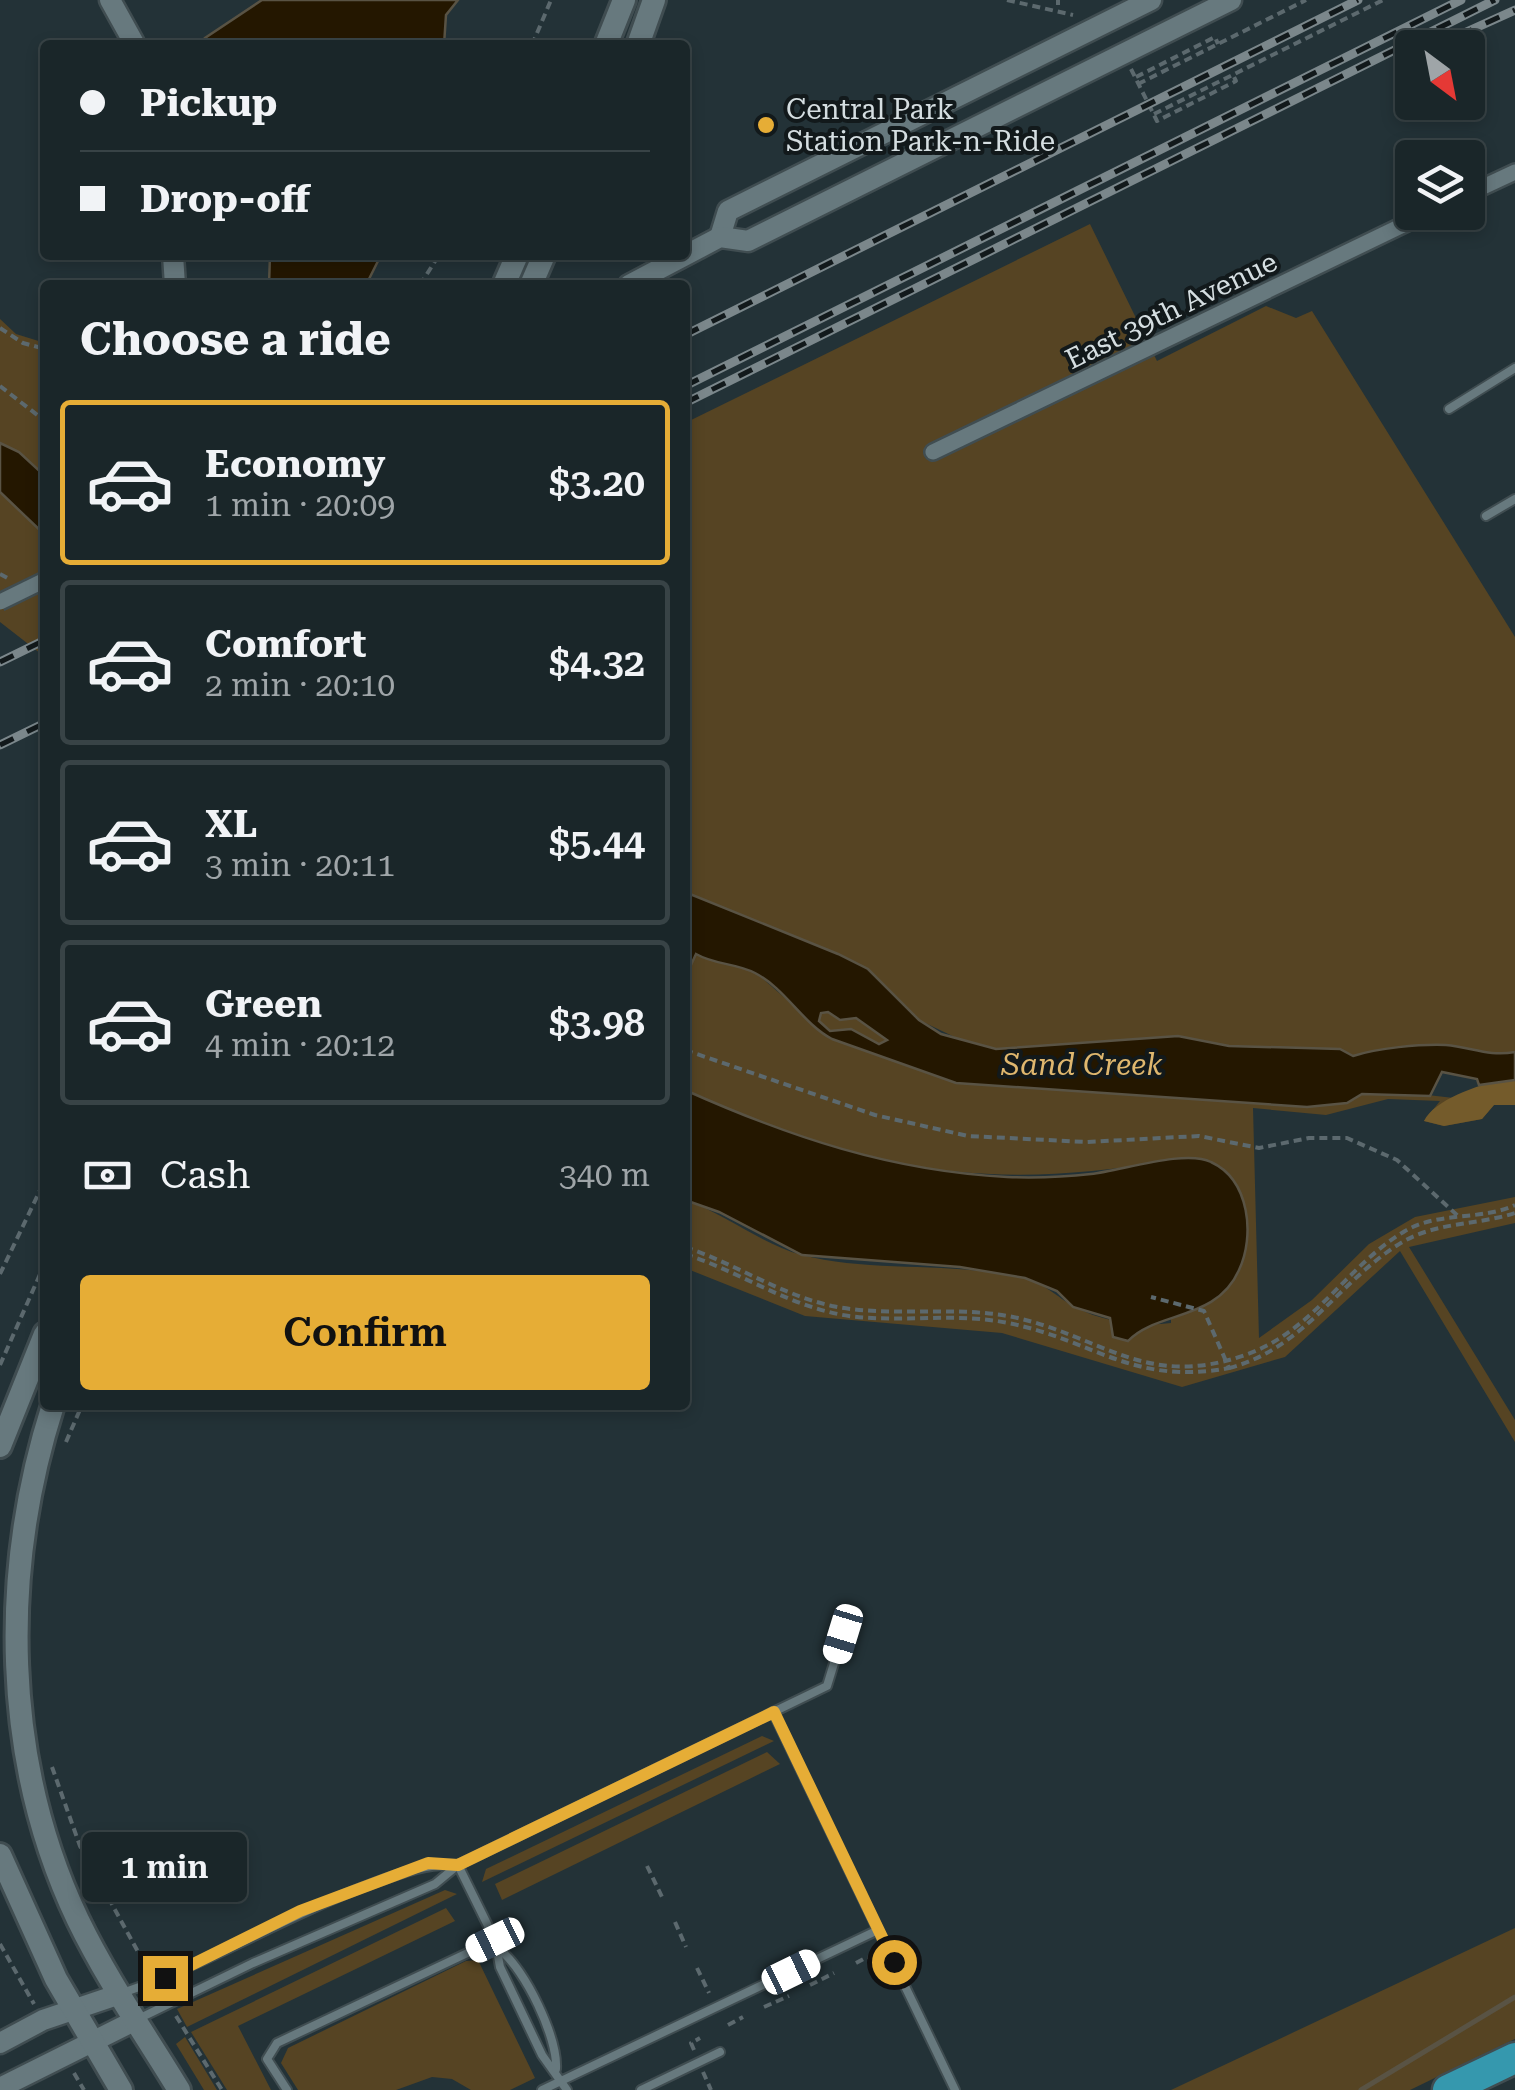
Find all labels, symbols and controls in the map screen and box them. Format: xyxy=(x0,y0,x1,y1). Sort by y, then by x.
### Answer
north arrow xyxy=(1395,30,1485,120)
map controls xyxy=(1395,30,1485,230)
text: Pickup xyxy=(140,81,277,125)
place label: Central Park Station Park-n-Ride xyxy=(786,93,1055,158)
marker: Central Park Station Park-n-Ride xyxy=(755,114,777,136)
button: layers xyxy=(1395,140,1485,230)
text: Drop-off xyxy=(140,177,310,221)
street label: East 39th Avenue xyxy=(1060,245,1282,376)
text: Choose a ride xyxy=(80,313,391,366)
icon: car xyxy=(85,438,175,528)
text: Economy xyxy=(205,442,385,486)
text: $3.20 xyxy=(549,461,645,505)
text: 1 min · 20:09 xyxy=(205,486,395,524)
icon: car xyxy=(85,618,175,708)
text: Comfort xyxy=(205,622,366,666)
text: $4.32 xyxy=(549,641,645,685)
text: 2 min · 20:10 xyxy=(205,666,395,704)
icon: car xyxy=(85,798,175,888)
text: XL xyxy=(205,802,257,846)
text: $5.44 xyxy=(549,821,645,865)
text: 3 min · 20:11 xyxy=(205,846,395,884)
icon: car xyxy=(85,978,175,1068)
text: Green xyxy=(205,982,322,1026)
text: $3.98 xyxy=(549,1001,645,1045)
text: 4 min · 20:12 xyxy=(205,1026,395,1064)
water label: Sand Creek xyxy=(1000,1047,1163,1082)
icon: cash xyxy=(80,1148,135,1203)
text: Cash xyxy=(160,1153,250,1197)
text: 340 m xyxy=(559,1156,650,1194)
button: Confirm xyxy=(80,1275,650,1390)
car xyxy=(820,1601,866,1667)
callout: 1 min xyxy=(82,1833,248,1903)
text: 1 min xyxy=(120,1848,209,1886)
car xyxy=(461,1913,529,1967)
route start xyxy=(872,1940,917,1985)
car xyxy=(757,1945,825,1999)
route end xyxy=(143,1956,188,2001)

